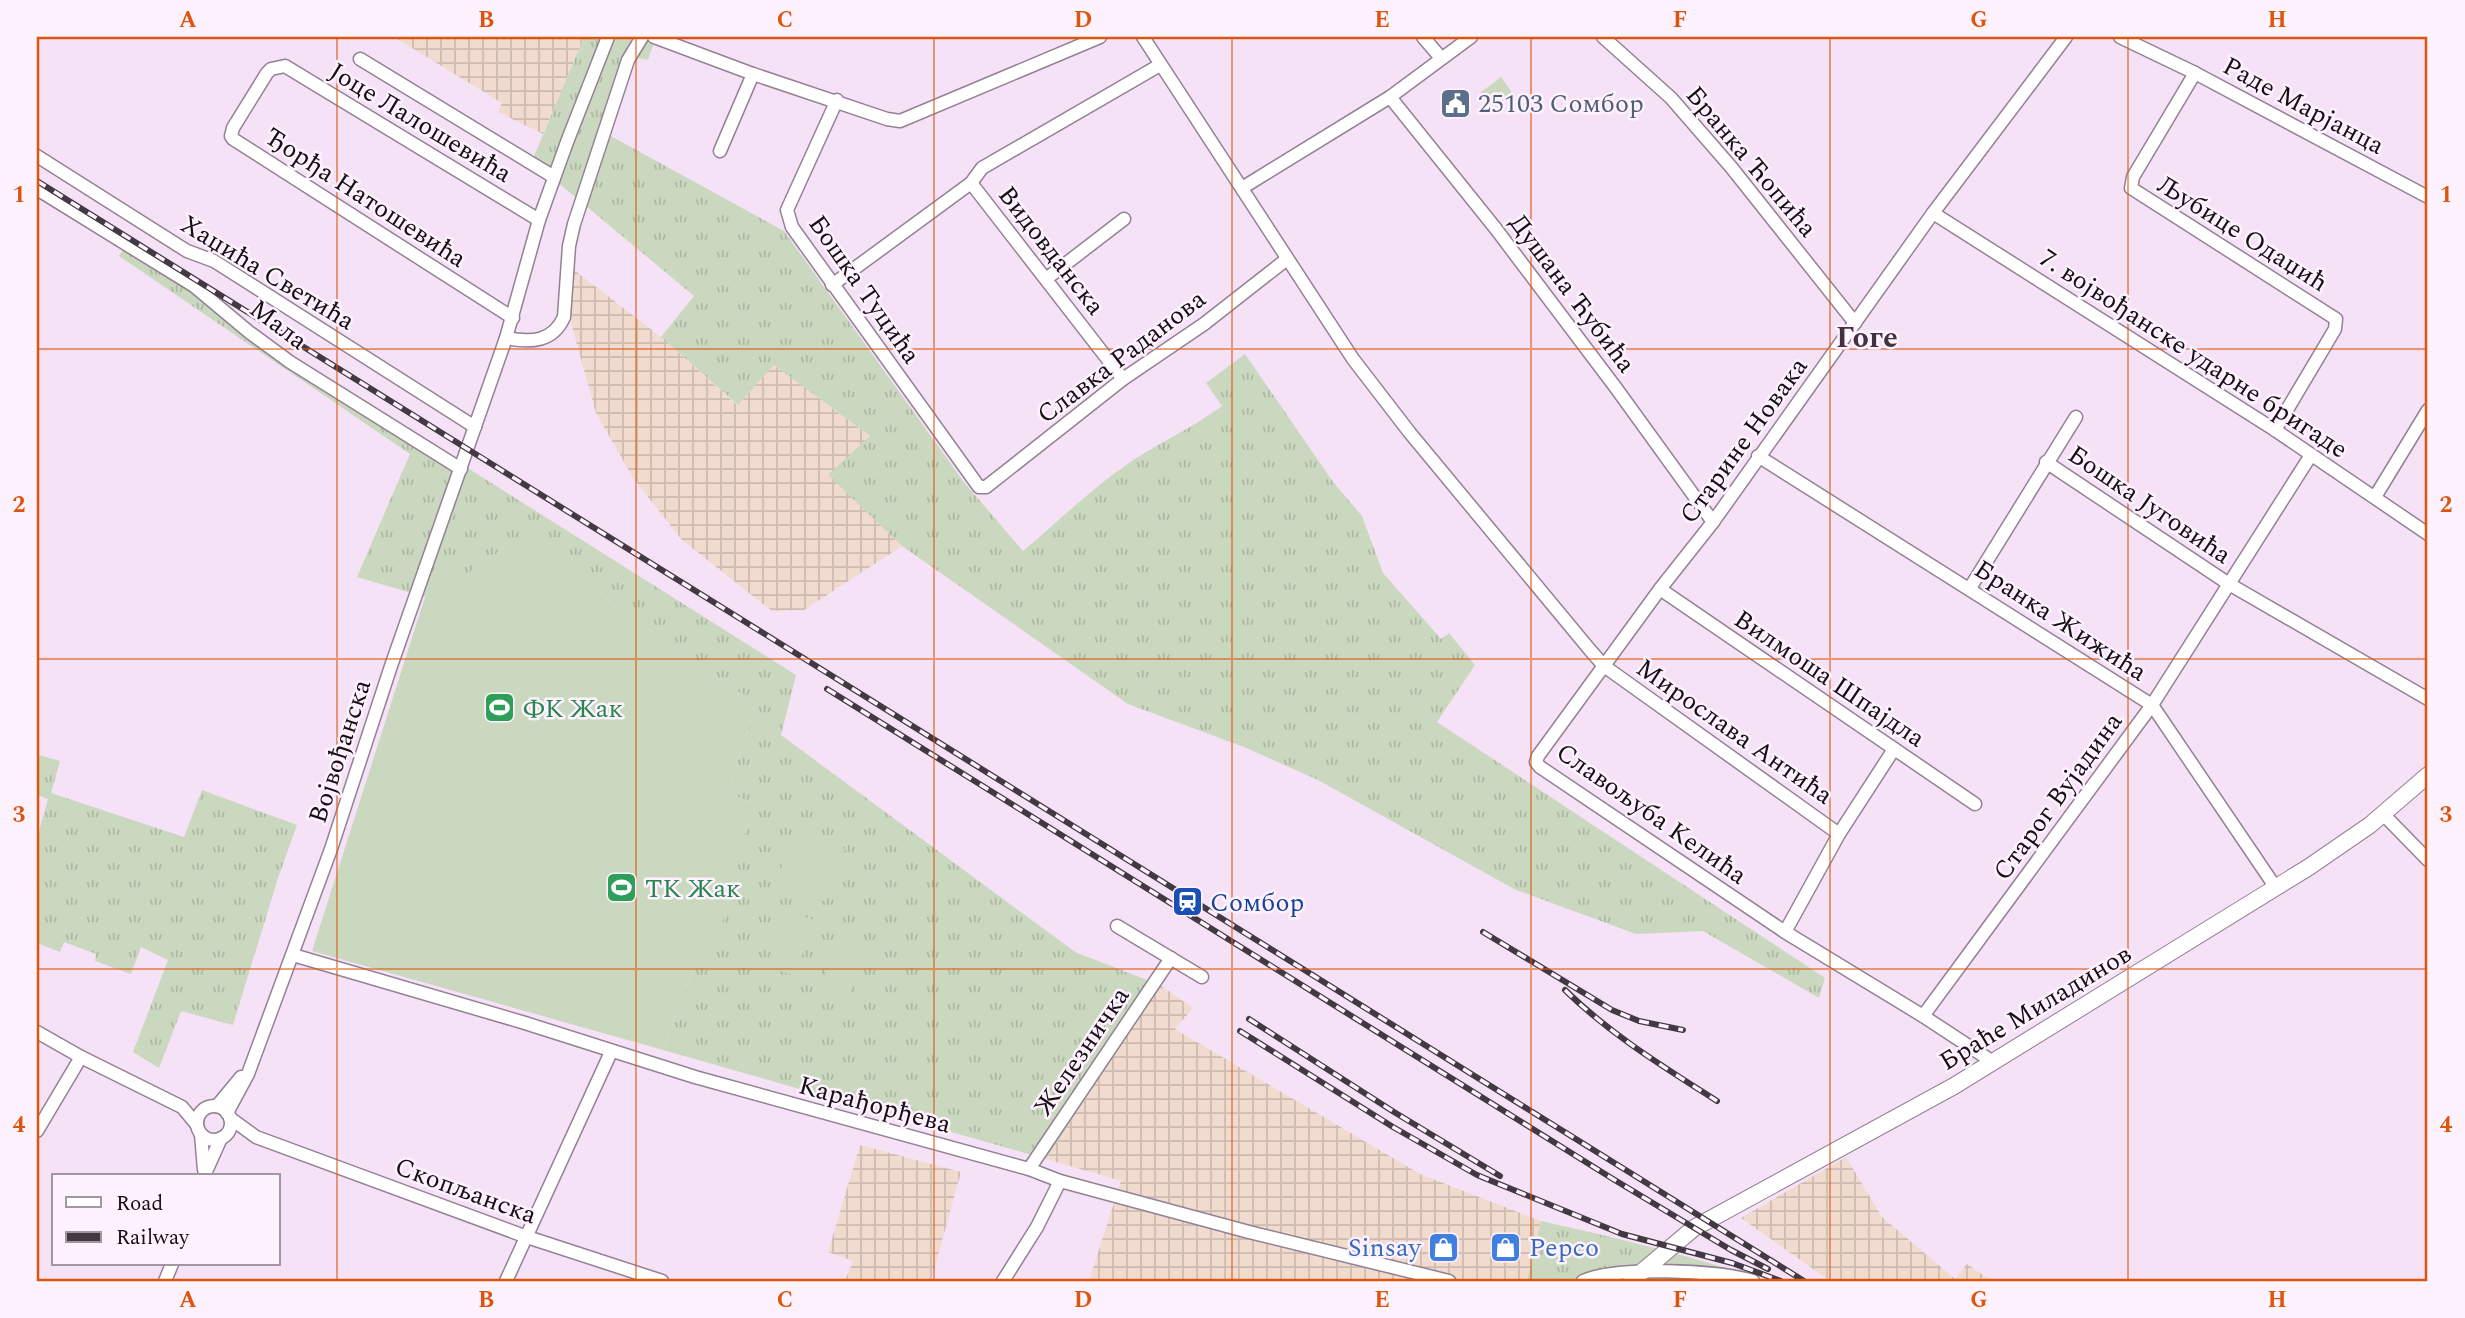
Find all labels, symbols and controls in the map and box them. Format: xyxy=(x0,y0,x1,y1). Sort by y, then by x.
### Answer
text: A xyxy=(179,3,197,38)
text: B xyxy=(478,3,494,38)
text: C xyxy=(777,3,793,38)
text: D xyxy=(1074,3,1092,38)
text: E xyxy=(1374,3,1390,38)
text: F xyxy=(1673,3,1687,38)
text: G xyxy=(1970,3,1988,38)
text: H xyxy=(2267,3,2287,38)
street label: Раде Марјанца xyxy=(2215,46,2392,166)
street label: Јоце Лалошевића xyxy=(321,52,520,194)
street label: Бранка Ћопића xyxy=(1676,77,1827,247)
place label: 25103 Сомбор xyxy=(1478,84,1644,124)
public building icon: 25103 Сомбор xyxy=(1438,86,1472,120)
street label: Ђорђа Натошевића xyxy=(256,117,475,278)
street label: Љубице Одаџић xyxy=(2149,165,2336,302)
street label: Видовданска xyxy=(988,177,1115,324)
text: 1 xyxy=(13,178,25,213)
text: 1 xyxy=(2440,178,2452,213)
street label: Хаџића Светића xyxy=(173,205,363,341)
street label: Душана Ћубића xyxy=(1499,206,1646,382)
street label: Бошка Туцића xyxy=(798,207,931,373)
street label: 7. војвођанске ударне бригаде xyxy=(2031,239,2356,469)
street label: Славка Раданова xyxy=(1028,280,1215,434)
street label: Мала xyxy=(241,289,316,360)
district label: Гоге xyxy=(1836,315,1898,361)
street label: Старине Новака xyxy=(1670,349,1818,532)
street label: Бошка Југовића xyxy=(2059,435,2240,575)
text: 2 xyxy=(13,488,26,523)
text: 2 xyxy=(2440,488,2453,523)
street label: Бранка Жижића xyxy=(1966,550,2155,692)
street label: Вилмоша Шпајдла xyxy=(1726,600,1933,758)
street label: Мирослава Антића xyxy=(1628,649,1841,815)
street label: Војвођанска xyxy=(298,674,382,828)
place label: ФК Жак xyxy=(523,689,623,729)
sports icon: ФК Жак xyxy=(483,691,517,725)
street label: Старог Вујадина xyxy=(1983,704,2133,889)
street label: Славољуба Келића xyxy=(1548,733,1755,895)
text: 3 xyxy=(13,798,26,833)
text: 3 xyxy=(2440,798,2453,833)
place label: ТК Жак xyxy=(645,869,741,909)
sports icon: ТК Жак xyxy=(605,871,639,905)
place label: Сомбор xyxy=(1210,883,1304,923)
station icon: Сомбор xyxy=(1170,885,1204,919)
street label: Браће Миладинов xyxy=(1932,934,2139,1081)
street label: Железничка xyxy=(1024,979,1140,1124)
street label: Карађорђева xyxy=(794,1065,956,1145)
text: 4 xyxy=(13,1108,26,1143)
text: 4 xyxy=(2440,1108,2453,1143)
street label: Скопљанска xyxy=(389,1147,542,1235)
legend xyxy=(52,1174,280,1266)
text: Road xyxy=(116,1188,163,1220)
text: Railway xyxy=(116,1222,190,1254)
place label: Sinsay xyxy=(1348,1228,1423,1268)
place label: Pepco xyxy=(1529,1228,1599,1268)
shop icon: Sinsay xyxy=(1427,1230,1461,1264)
shop icon: Pepco xyxy=(1489,1230,1523,1264)
text: A xyxy=(179,1283,197,1318)
text: B xyxy=(478,1283,494,1318)
text: C xyxy=(777,1283,793,1318)
text: D xyxy=(1074,1283,1092,1318)
text: E xyxy=(1374,1283,1390,1318)
text: F xyxy=(1673,1283,1687,1318)
text: G xyxy=(1970,1283,1988,1318)
text: H xyxy=(2267,1283,2287,1318)

